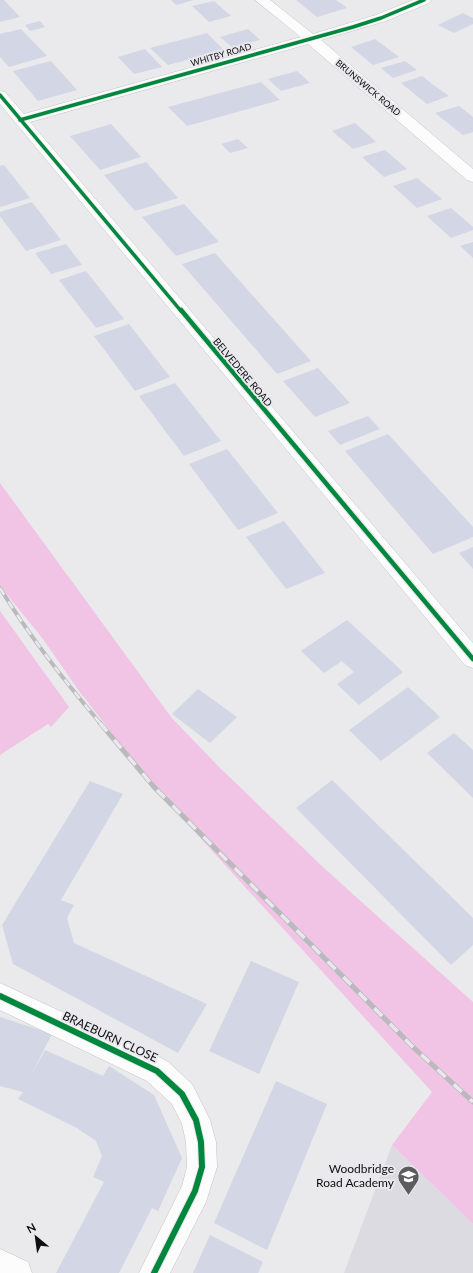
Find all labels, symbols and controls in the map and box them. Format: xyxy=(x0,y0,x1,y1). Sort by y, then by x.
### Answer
street label: WHITBY ROAD xyxy=(189,41,253,68)
street label: BRUNSWICK ROAD xyxy=(334,57,403,118)
street label: BELVEDERE ROAD xyxy=(211,335,275,409)
street label: BRAEBURN CLOSE xyxy=(60,1008,160,1065)
place label: Woodbridge Road Academy xyxy=(316,1161,395,1190)
school or university icon: Woodbridge Road Academy xyxy=(396,1163,422,1196)
north arrow xyxy=(16,1217,56,1257)
text: N xyxy=(24,1220,38,1236)

